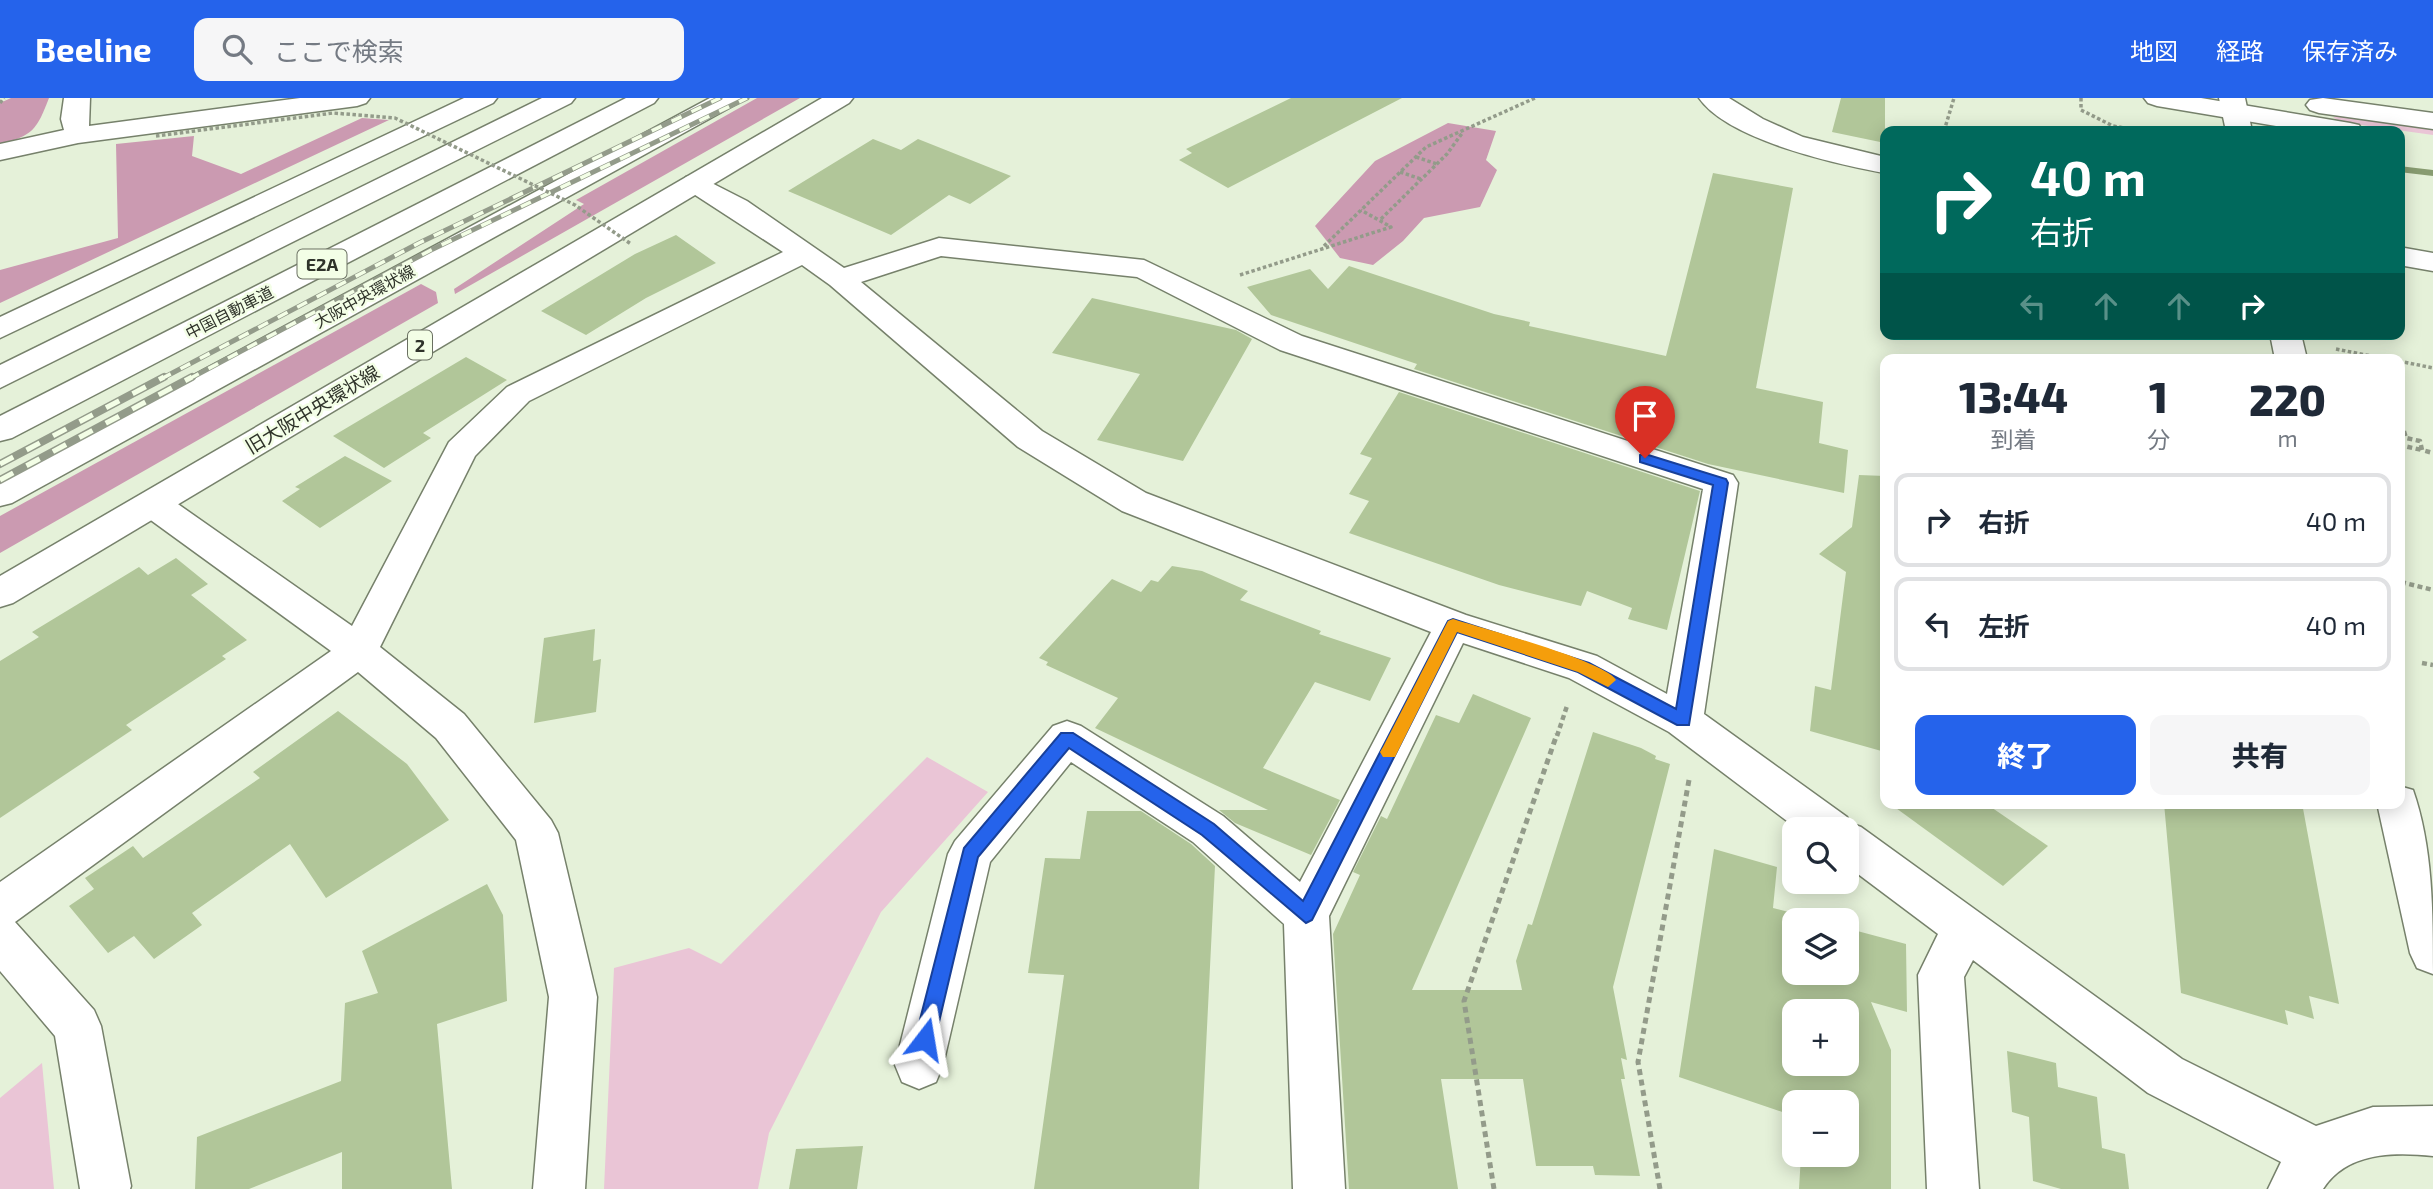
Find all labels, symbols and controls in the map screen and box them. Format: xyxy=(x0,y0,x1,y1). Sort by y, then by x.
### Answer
search box xyxy=(194,18,684,81)
text: Beeline xyxy=(35,29,152,69)
icon: search xyxy=(218,30,256,68)
text: ここで検索 xyxy=(274,35,404,66)
text: 地図 xyxy=(2130,36,2178,65)
text: 経路 xyxy=(2216,36,2264,65)
text: 保存済み xyxy=(2302,36,2398,65)
text: 40 m xyxy=(2030,147,2146,206)
icon: right xyxy=(1915,154,2006,245)
text: 右折 xyxy=(2030,212,2094,250)
road number: E2A xyxy=(298,250,346,279)
street label: 大阪中央環状線 xyxy=(310,261,418,331)
street label: 中国自動車道 xyxy=(182,282,276,342)
icon: left xyxy=(2014,287,2052,325)
icon: ahead xyxy=(2087,287,2125,325)
icon: ahead xyxy=(2160,287,2198,325)
icon: right xyxy=(2233,287,2271,325)
road number: 2 xyxy=(408,330,432,360)
street label: 旧大阪中央環状線 xyxy=(241,360,383,458)
text: 13:44 xyxy=(1959,371,2068,421)
text: 1 xyxy=(2149,371,2168,421)
text: 220 xyxy=(2249,374,2326,424)
pin xyxy=(1615,386,1675,458)
icon: arrive xyxy=(1626,397,1664,435)
text: m xyxy=(2277,424,2298,452)
text: 到着 xyxy=(1991,425,2037,453)
text: 分 xyxy=(2147,425,2170,453)
icon: right xyxy=(1919,501,1957,539)
text: 40 m xyxy=(2306,505,2366,536)
text: 右折 xyxy=(1978,506,2030,537)
icon: left xyxy=(1919,605,1957,643)
text: 40 m xyxy=(2306,609,2366,640)
text: 左折 xyxy=(1978,610,2030,641)
button: 終了 xyxy=(1915,715,2136,795)
button: 共有 xyxy=(2150,715,2370,795)
map controls xyxy=(1782,817,1859,1167)
button: search xyxy=(1782,817,1859,894)
button: layers xyxy=(1782,908,1859,985)
button: + xyxy=(1782,999,1859,1076)
position arrow xyxy=(888,1002,962,1076)
button: − xyxy=(1782,1090,1859,1167)

